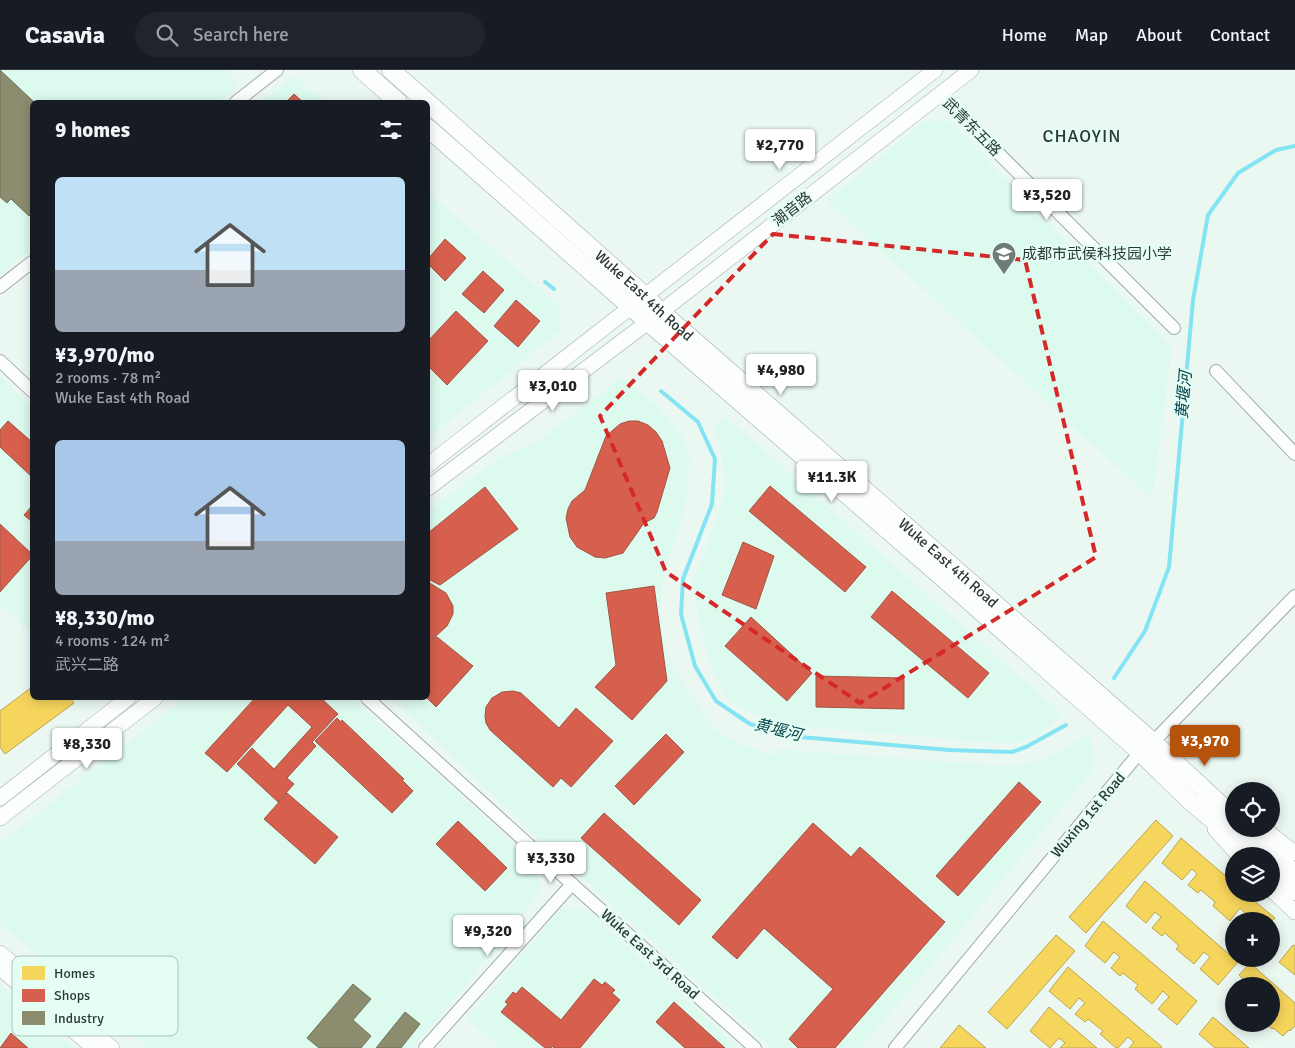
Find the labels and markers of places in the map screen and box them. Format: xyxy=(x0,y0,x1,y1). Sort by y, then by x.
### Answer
pin: ¥2,770 xyxy=(739,128,821,171)
pin: ¥3,520 xyxy=(1006,178,1088,221)
school or university icon: 成都市武侯科技园小学 xyxy=(991,241,1017,275)
place label: 成都市武侯科技园小学 xyxy=(1022,245,1172,263)
pin: ¥4,980 xyxy=(740,354,822,396)
pin: ¥3,010 xyxy=(512,370,594,412)
pin: ¥11.3K xyxy=(791,460,873,503)
pin: ¥3,970 xyxy=(1164,724,1246,767)
pin: ¥8,330 xyxy=(46,728,128,770)
pin: ¥3,330 xyxy=(510,842,592,884)
pin: ¥9,320 xyxy=(447,914,529,957)

